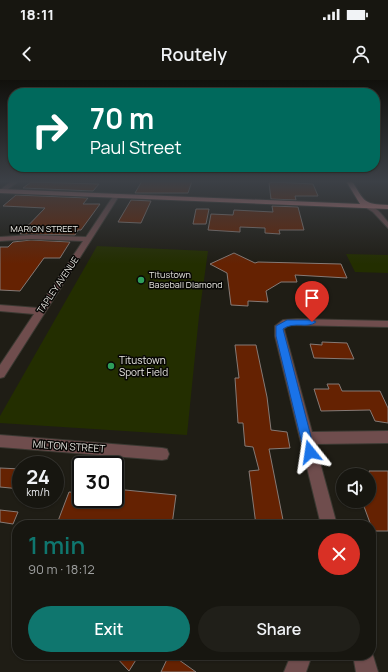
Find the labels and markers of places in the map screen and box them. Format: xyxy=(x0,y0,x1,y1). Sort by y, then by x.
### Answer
place label: Titustown Baseball Diamond xyxy=(149,268,223,291)
marker: Titustown Baseball Diamond xyxy=(136,275,146,285)
pin xyxy=(295,281,329,322)
place label: Titustown Sport Field xyxy=(119,353,168,379)
marker: Titustown Sport Field xyxy=(106,361,116,371)

